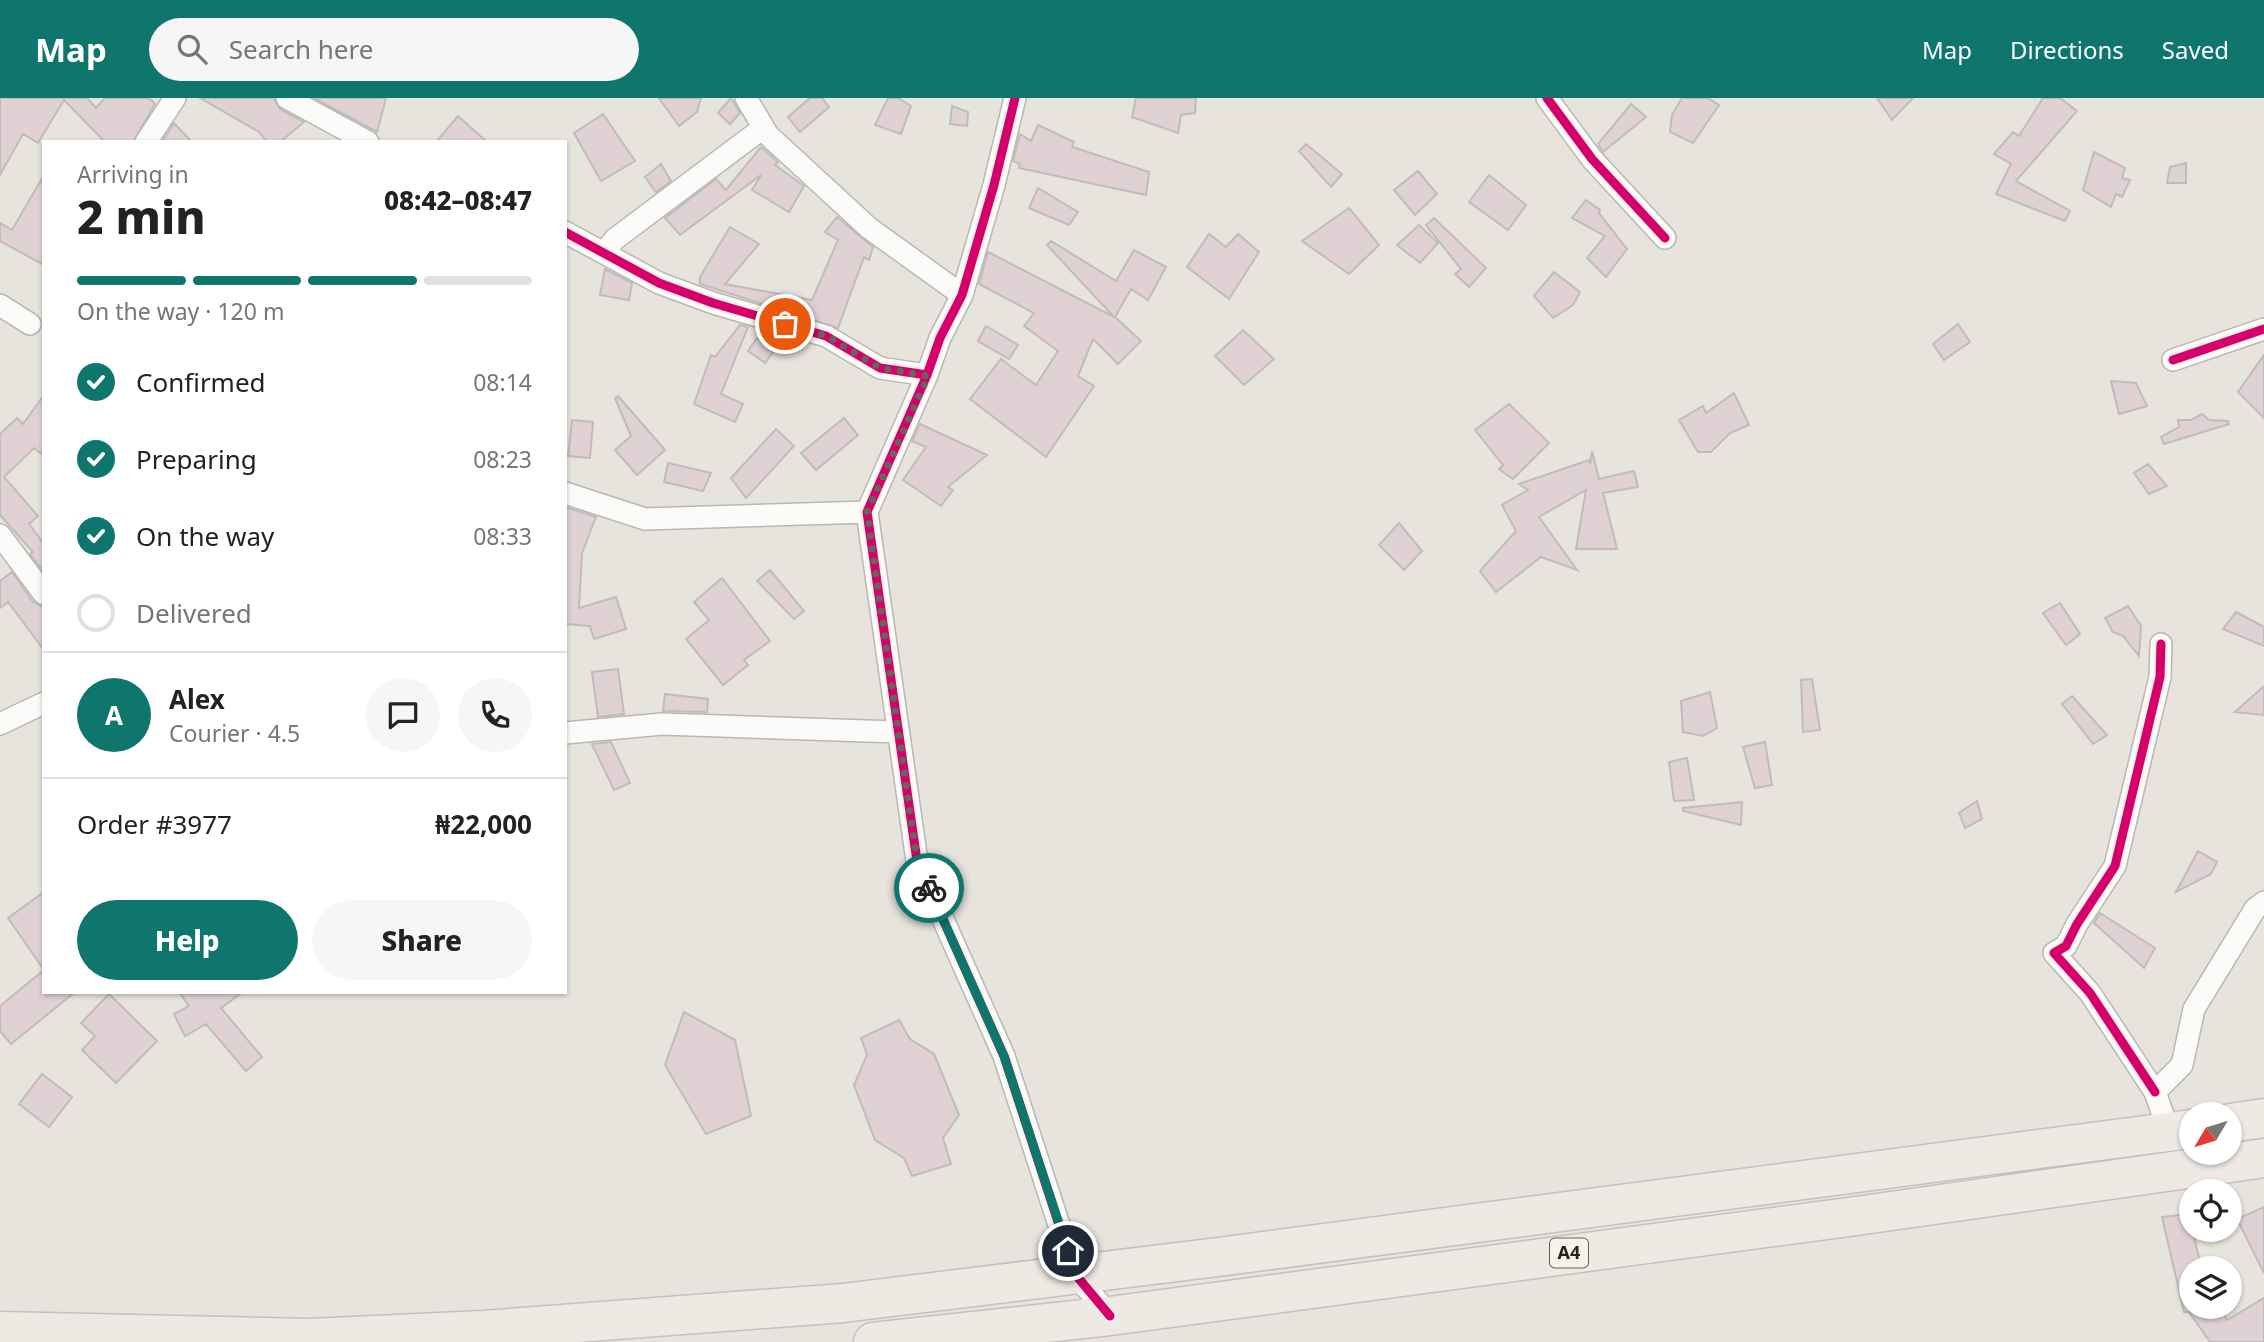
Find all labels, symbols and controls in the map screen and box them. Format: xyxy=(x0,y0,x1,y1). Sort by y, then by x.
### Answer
search box xyxy=(149,18,639,81)
text: Map xyxy=(35,27,107,72)
icon: search xyxy=(173,30,211,68)
text: Search here xyxy=(229,31,373,67)
text: Map xyxy=(1922,33,1972,66)
text: Directions xyxy=(2010,33,2124,66)
text: Saved xyxy=(2162,33,2229,66)
text: Arriving in xyxy=(77,158,189,190)
text: 08:42–08:47 xyxy=(384,182,532,218)
text: 2 min xyxy=(77,185,206,247)
pin xyxy=(755,294,815,354)
text: On the way · 120 m xyxy=(77,295,284,327)
icon: bag xyxy=(766,305,804,343)
icon: check xyxy=(77,363,115,401)
text: Confirmed xyxy=(136,364,266,400)
text: 08:14 xyxy=(473,366,532,398)
icon: check xyxy=(77,440,115,478)
text: Preparing xyxy=(136,441,257,477)
text: 08:23 xyxy=(473,443,532,475)
icon: check xyxy=(77,517,115,555)
text: On the way xyxy=(136,518,274,554)
text: 08:33 xyxy=(473,520,532,552)
text: Delivered xyxy=(136,595,252,631)
button: chat xyxy=(366,678,440,752)
button: phone xyxy=(458,678,532,752)
text: Alex xyxy=(169,681,225,717)
text: A xyxy=(105,697,123,733)
text: Courier · 4.5 xyxy=(169,717,300,749)
text: Order #3977 xyxy=(77,806,232,842)
text: ₦22,000 xyxy=(435,806,532,842)
courier xyxy=(894,853,964,923)
icon: bike xyxy=(910,869,948,907)
button: Help xyxy=(77,900,298,980)
button: Share xyxy=(312,900,532,980)
north arrow xyxy=(2179,1102,2242,1166)
map controls xyxy=(2179,1102,2242,1319)
button: locate xyxy=(2179,1179,2242,1242)
pin xyxy=(1038,1221,1098,1281)
icon: home xyxy=(1049,1232,1087,1270)
road number: A4 xyxy=(1550,1238,1588,1268)
button: layers xyxy=(2179,1256,2242,1319)

